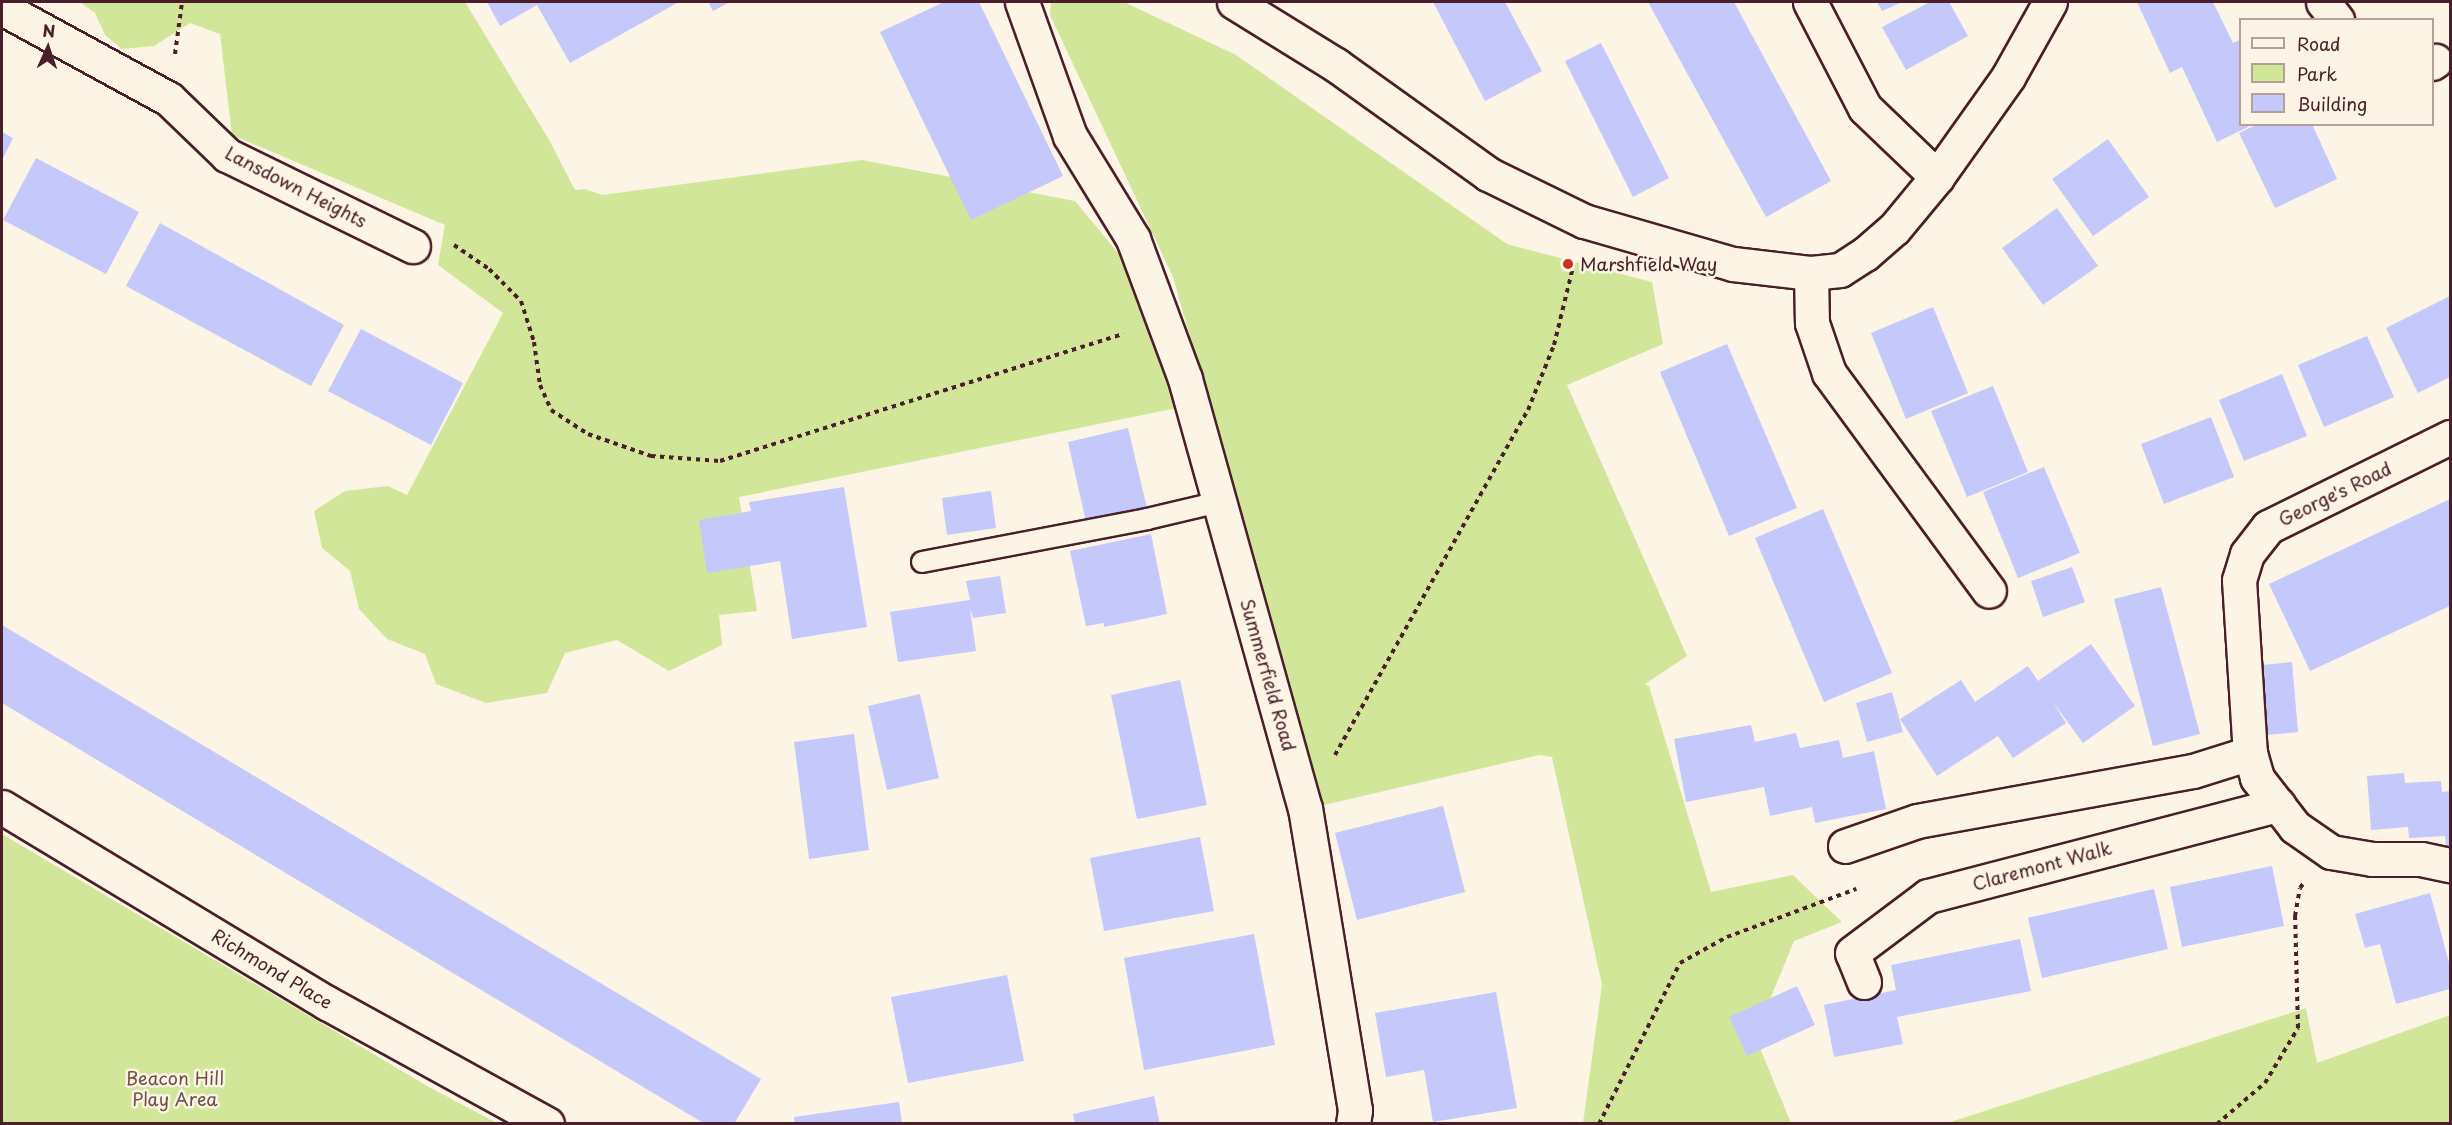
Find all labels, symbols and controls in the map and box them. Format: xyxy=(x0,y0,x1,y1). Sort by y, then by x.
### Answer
north arrow xyxy=(18,18,78,78)
text: N xyxy=(42,18,56,42)
legend xyxy=(2239,18,2434,126)
text: Road xyxy=(2297,30,2341,57)
text: Park xyxy=(2297,60,2337,87)
text: Building xyxy=(2297,90,2367,117)
street label: Lansdown Heights xyxy=(222,142,370,232)
place label: Marshfield Way xyxy=(1580,253,1717,275)
marker: Marshfield Way xyxy=(1561,257,1575,271)
street label: George's Road xyxy=(2275,457,2395,531)
street label: Summerfield Road xyxy=(1236,596,1300,754)
street label: Claremont Walk xyxy=(1970,837,2114,895)
street label: Richmond Place xyxy=(208,924,336,1014)
park label: Beacon Hill Play Area xyxy=(126,1068,224,1110)

